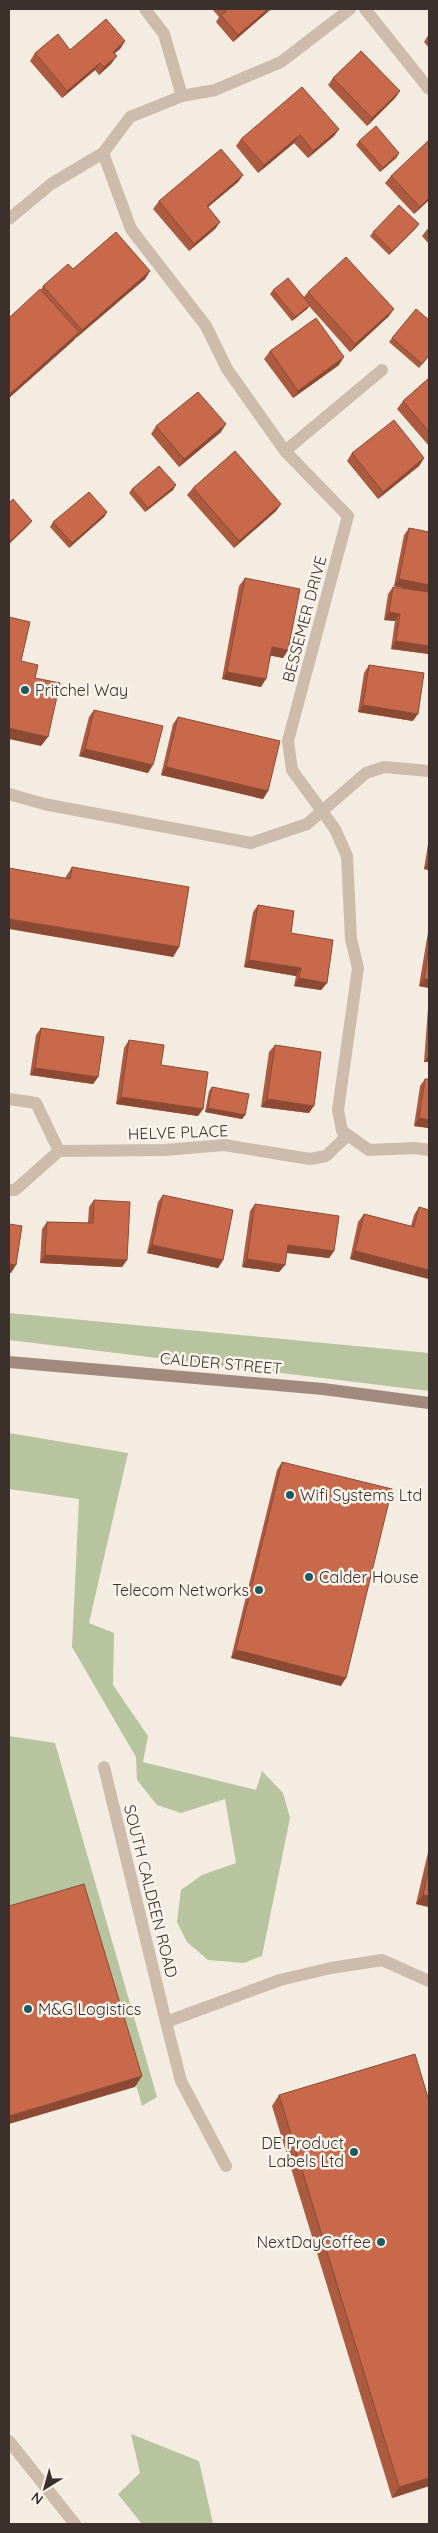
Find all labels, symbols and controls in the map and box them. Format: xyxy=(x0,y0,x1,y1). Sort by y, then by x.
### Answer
street label: BESSEMER DRIVE xyxy=(278,554,330,684)
place label: Pritchel Way xyxy=(35,680,128,700)
marker: Pritchel Way xyxy=(19,684,31,696)
street label: HELVE PLACE xyxy=(128,1120,228,1144)
street label: CALDER STREET xyxy=(159,1348,283,1378)
place label: Wifi Systems Ltd xyxy=(300,1485,422,1505)
marker: Wifi Systems Ltd xyxy=(284,1489,296,1501)
place label: Calder House xyxy=(319,1567,419,1587)
marker: Calder House xyxy=(303,1571,315,1583)
place label: Telecom Networks xyxy=(112,1580,249,1600)
marker: Telecom Networks xyxy=(253,1584,265,1596)
street label: SOUTH CALDEEN ROAD xyxy=(120,1802,182,1980)
place label: M&G Logistics xyxy=(38,1999,141,2019)
marker: M&G Logistics xyxy=(22,2003,34,2015)
place label: DE Product Labels Ltd xyxy=(261,2133,344,2171)
marker: DE Product Labels Ltd xyxy=(348,2146,360,2158)
place label: NextDayCoffee xyxy=(256,2232,371,2252)
marker: NextDayCoffee xyxy=(375,2236,387,2248)
north arrow xyxy=(20,2463,70,2513)
text: N xyxy=(28,2488,47,2509)

